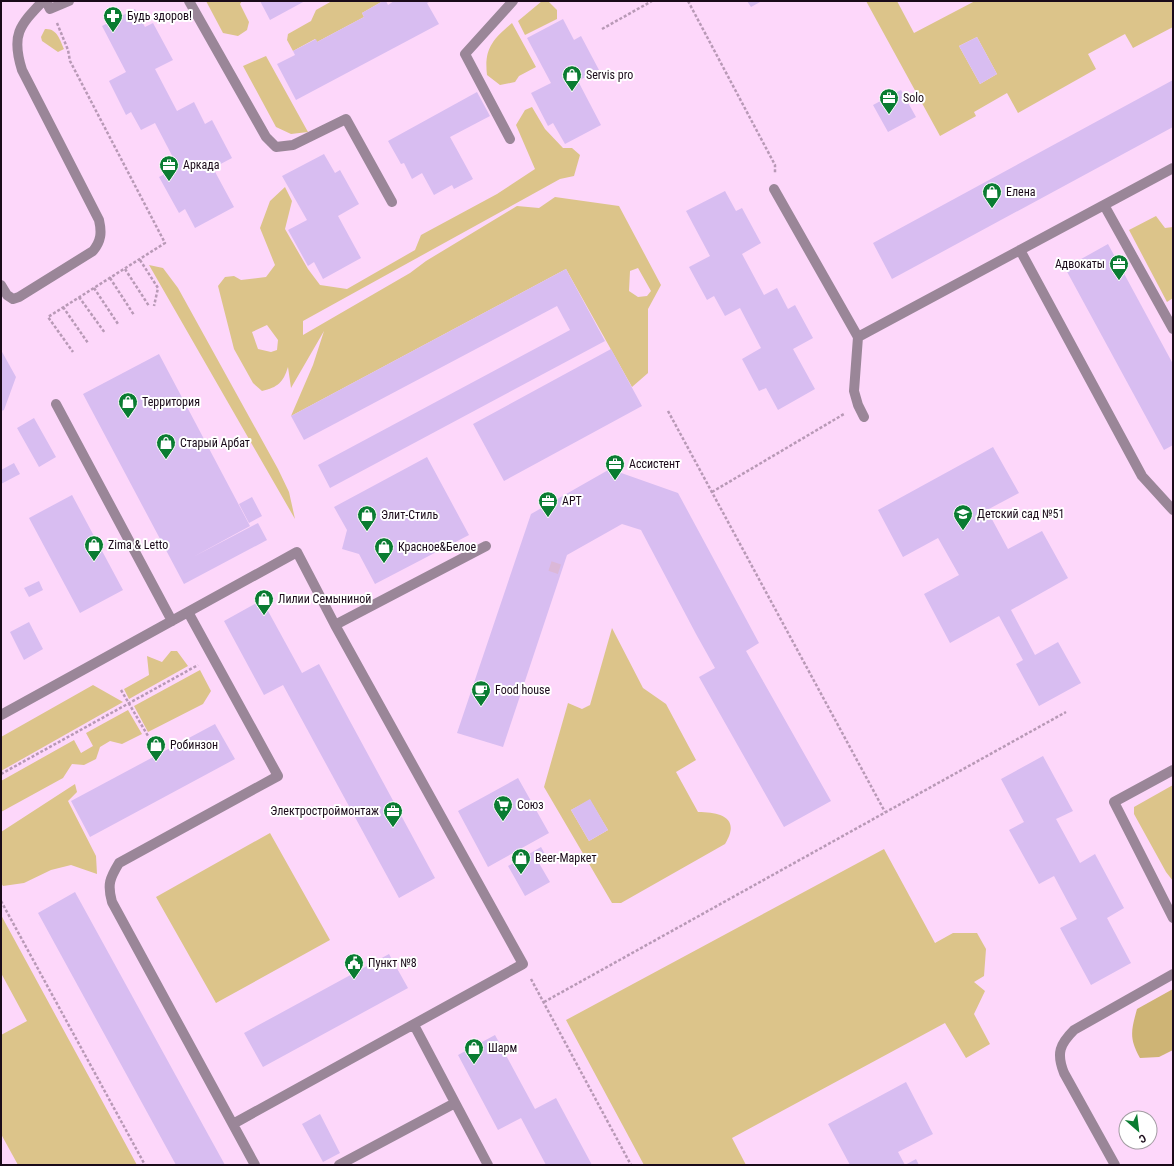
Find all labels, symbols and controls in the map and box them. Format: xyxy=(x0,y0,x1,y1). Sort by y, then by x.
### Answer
pharmacy icon: Будь здоров! xyxy=(102,5,124,33)
place label: Будь здоров! xyxy=(127,9,192,23)
shop icon: Servis pro xyxy=(561,64,583,92)
place label: Servis pro xyxy=(586,68,633,82)
office icon: Solo xyxy=(878,87,900,115)
place label: Solo xyxy=(903,91,924,105)
office icon: Аркада xyxy=(158,154,180,182)
place label: Аркада xyxy=(183,158,220,172)
shop icon: Елена xyxy=(981,181,1003,209)
place label: Елена xyxy=(1006,185,1036,199)
office icon: Адвокаты xyxy=(1108,253,1130,281)
place label: Адвокаты xyxy=(1055,257,1105,271)
shop icon: Территория xyxy=(117,391,139,419)
place label: Территория xyxy=(142,395,200,409)
shop icon: Старый Арбат xyxy=(155,432,177,460)
place label: Старый Арбат xyxy=(180,436,250,450)
office icon: Ассистент xyxy=(604,453,626,481)
place label: Ассистент xyxy=(629,457,680,471)
office icon: АРТ xyxy=(537,490,559,518)
place label: АРТ xyxy=(562,494,582,508)
school or university icon: Детский сад №51 xyxy=(952,503,974,531)
shop icon: Элит-Стиль xyxy=(356,504,378,532)
place label: Детский сад №51 xyxy=(977,507,1064,521)
place label: Элит-Стиль xyxy=(381,508,438,522)
shop icon: Zima & Letto xyxy=(83,534,105,562)
shop icon: Красное&Белое xyxy=(373,536,395,564)
place label: Zima & Letto xyxy=(108,538,168,552)
place label: Красное&Белое xyxy=(398,540,476,554)
shop icon: Лилии Семыниной xyxy=(253,588,275,616)
place label: Лилии Семыниной xyxy=(278,592,371,606)
cafe icon: Food house xyxy=(470,679,492,707)
place label: Food house xyxy=(495,683,550,697)
shop icon: Робинзон xyxy=(145,734,167,762)
place label: Робинзон xyxy=(170,738,218,752)
supermarket icon: Союз xyxy=(492,794,514,822)
place label: Союз xyxy=(517,798,544,812)
office icon: Электростроймонтаж xyxy=(382,800,404,828)
place label: Электростроймонтаж xyxy=(270,804,379,818)
shop icon: Beer-Маркет xyxy=(510,847,532,875)
place label: Beer-Маркет xyxy=(535,851,597,865)
public building icon: Пункт №8 xyxy=(343,952,365,980)
place label: Пункт №8 xyxy=(368,956,417,970)
shop icon: Шарм xyxy=(463,1037,485,1065)
place label: Шарм xyxy=(488,1041,517,1055)
north arrow xyxy=(1118,1110,1158,1150)
text: С xyxy=(1137,1131,1148,1146)

